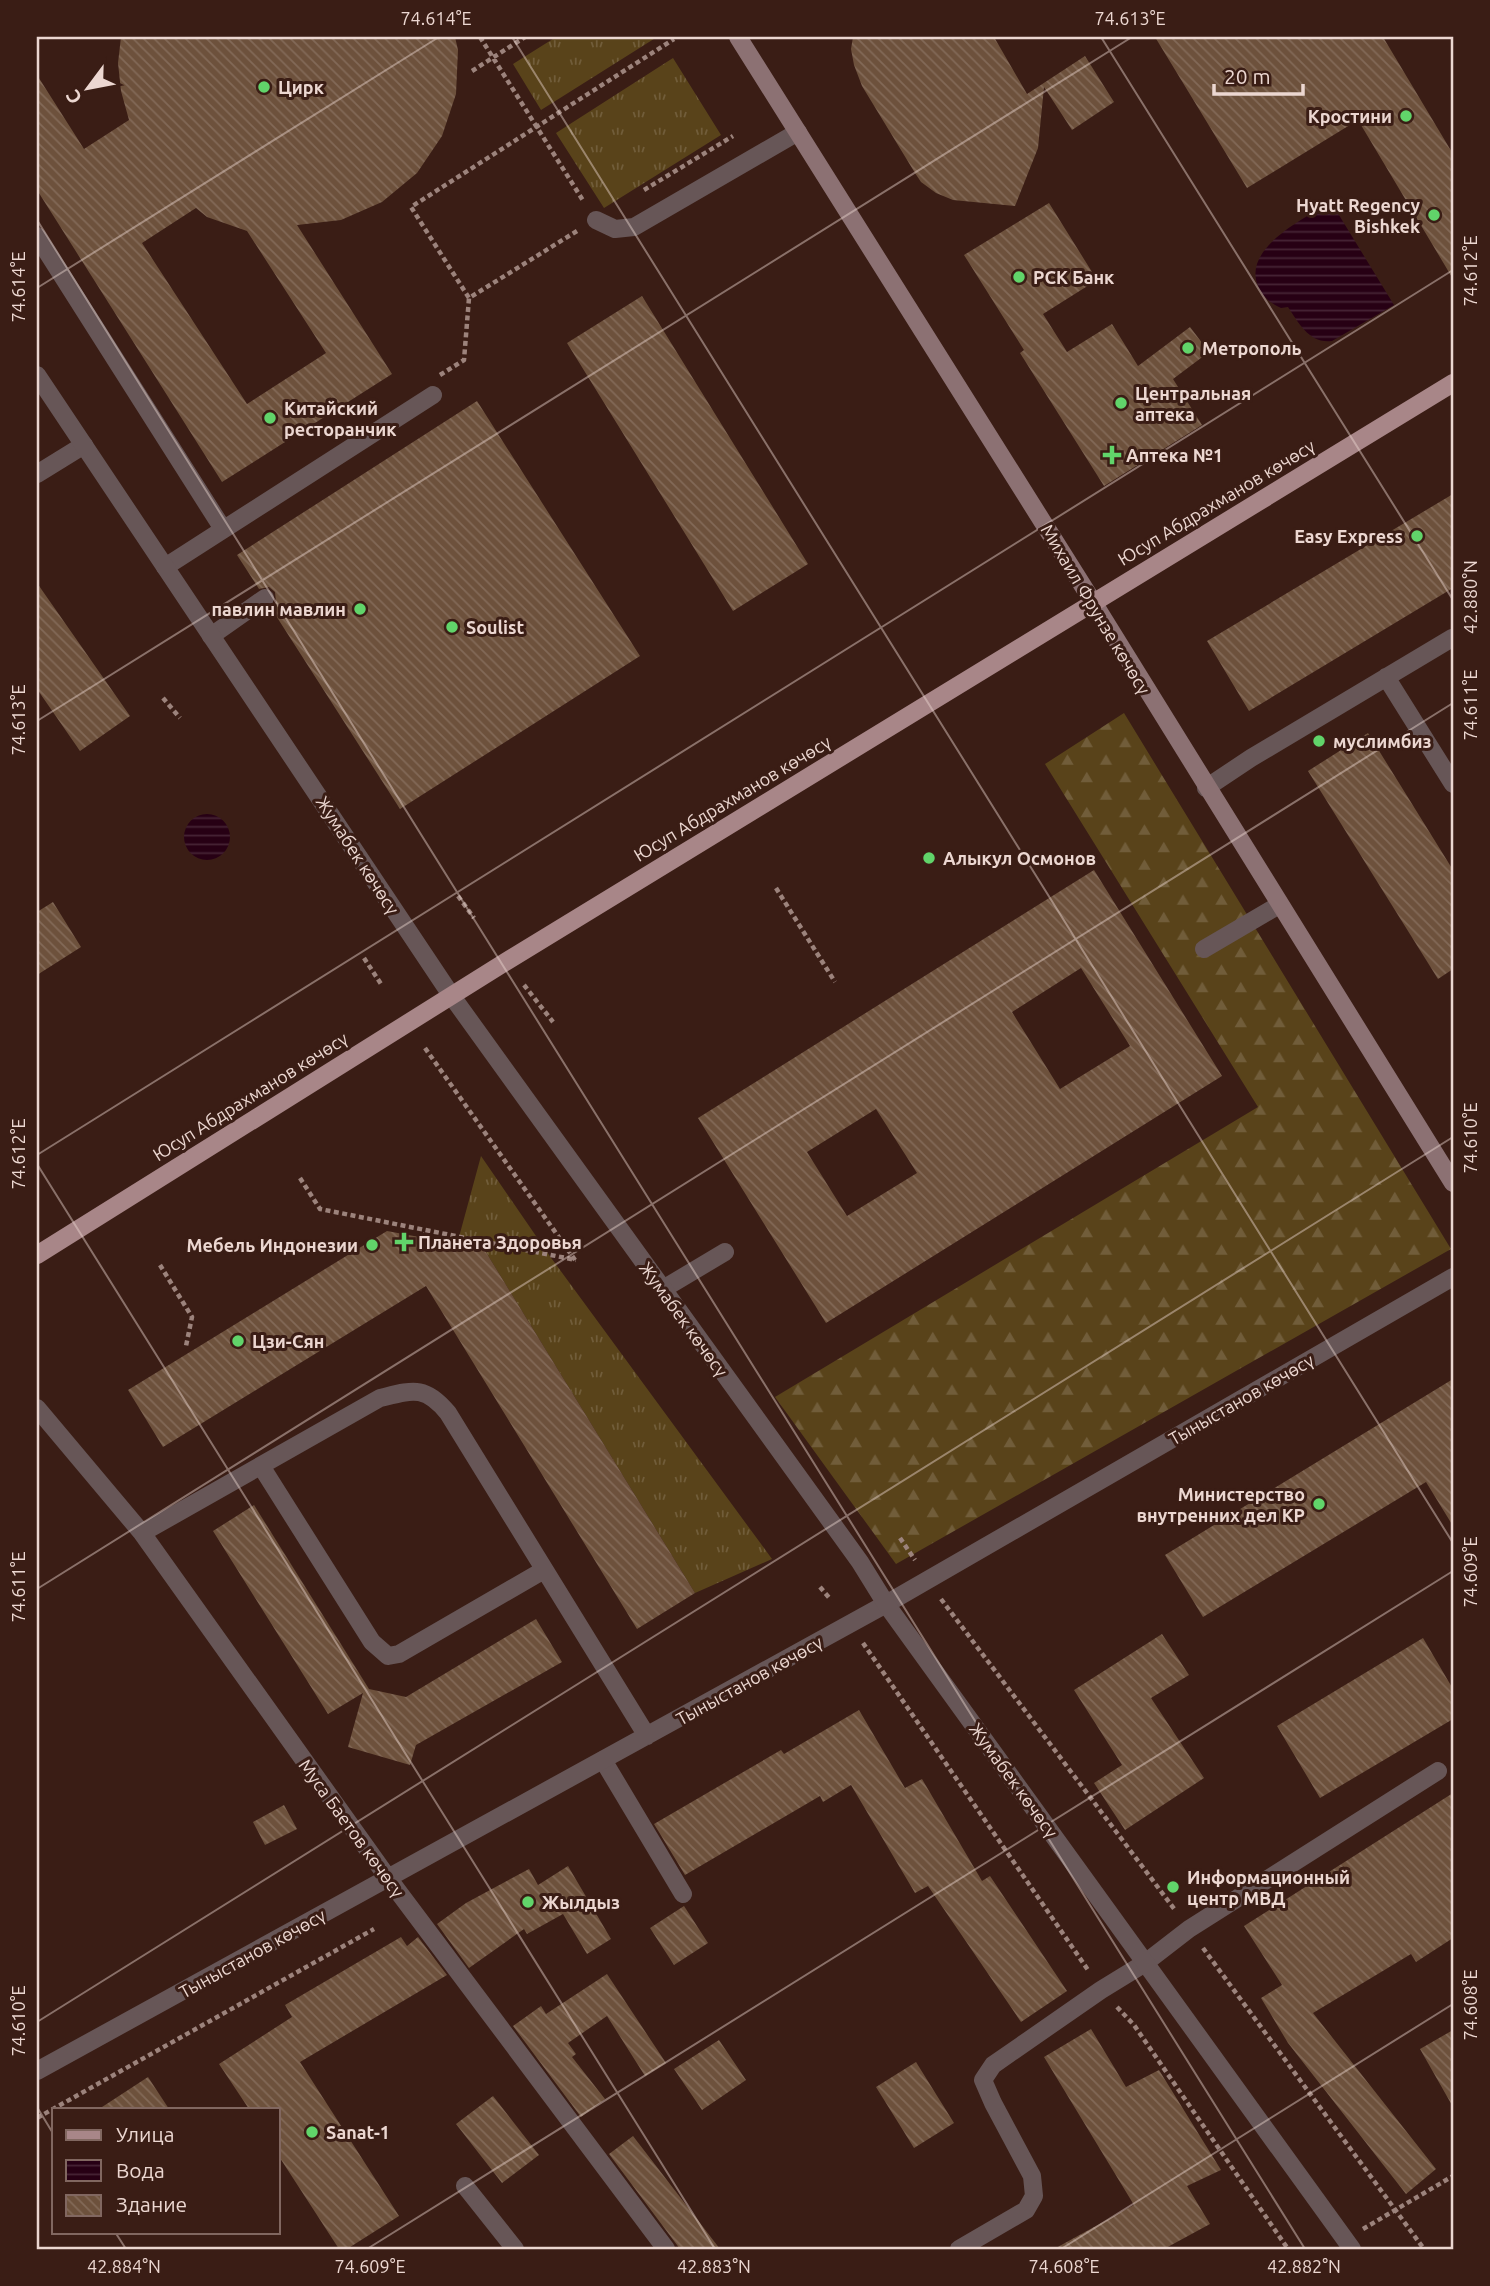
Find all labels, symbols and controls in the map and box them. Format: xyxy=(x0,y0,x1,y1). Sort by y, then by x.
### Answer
text: 74.614°E xyxy=(400,8,472,28)
text: 74.613°E xyxy=(1094,8,1166,28)
north arrow xyxy=(52,52,122,122)
scale bar xyxy=(1214,52,1303,96)
text: 20 m xyxy=(1224,64,1271,88)
place label: Цирк xyxy=(278,77,325,97)
marker: Цирк xyxy=(256,79,272,95)
text: С xyxy=(61,86,86,108)
place label: Кростини xyxy=(1308,106,1392,126)
marker: Кростини xyxy=(1398,108,1414,124)
place label: Hyatt Regency Bishkek xyxy=(1296,195,1420,236)
marker: Hyatt Regency Bishkek xyxy=(1426,207,1442,223)
text: 74.612°E xyxy=(1460,235,1480,307)
text: 74.614°E xyxy=(8,251,28,323)
place label: РСК Банк xyxy=(1033,267,1115,287)
marker: РСК Банк xyxy=(1011,269,1027,285)
place label: Метрополь xyxy=(1202,338,1302,358)
marker: Метрополь xyxy=(1180,340,1196,356)
place label: Центральная аптека xyxy=(1135,383,1251,424)
marker: Центральная аптека xyxy=(1113,395,1129,411)
place label: Китайский ресторанчик xyxy=(284,398,397,439)
marker: Китайский ресторанчик xyxy=(262,410,278,426)
street label: Юсуп Абдрахманов көчөсү xyxy=(1114,435,1318,569)
place label: Аптека №1 xyxy=(1126,445,1223,465)
marker: Аптека №1 xyxy=(1104,447,1120,463)
street label: Михаил Фрунзе көчөсү xyxy=(1037,520,1155,698)
place label: Easy Express xyxy=(1294,526,1403,546)
marker: Easy Express xyxy=(1409,528,1425,544)
text: 42.880°N xyxy=(1460,560,1480,634)
place label: павлин мавлин xyxy=(211,599,346,619)
marker: павлин мавлин xyxy=(352,601,368,617)
place label: Soulist xyxy=(466,617,525,637)
marker: Soulist xyxy=(444,619,460,635)
text: 74.611°E xyxy=(1460,669,1480,741)
text: 74.613°E xyxy=(8,684,28,756)
street label: Юсуп Абдрахманов көчөсү xyxy=(630,731,834,865)
place label: муслимбиз xyxy=(1333,731,1431,751)
marker: муслимбиз xyxy=(1311,733,1327,749)
street label: Жумабек көчөсү xyxy=(312,792,404,918)
place label: Алыкул Осмонов xyxy=(943,848,1096,868)
marker: Алыкул Осмонов xyxy=(921,850,937,866)
street label: Юсуп Абдрахманов көчөсү xyxy=(149,1028,351,1164)
text: 74.610°E xyxy=(1460,1102,1480,1174)
text: 74.612°E xyxy=(8,1118,28,1190)
place label: Планета Здоровья xyxy=(418,1232,582,1252)
marker: Планета Здоровья xyxy=(396,1234,412,1250)
place label: Мебель Индонезии xyxy=(187,1235,358,1255)
marker: Мебель Индонезии xyxy=(364,1237,380,1253)
street label: Жумабек көчөсү xyxy=(636,1258,732,1380)
place label: Цзи-Сян xyxy=(252,1331,324,1351)
marker: Цзи-Сян xyxy=(230,1333,246,1349)
street label: Тыныстанов көчөсү xyxy=(1165,1349,1317,1449)
place label: Министерство внутренних дел КР xyxy=(1136,1484,1305,1525)
marker: Министерство внутренних дел КР xyxy=(1311,1496,1327,1512)
text: 74.609°E xyxy=(1460,1536,1480,1608)
text: 74.611°E xyxy=(8,1551,28,1623)
street label: Тыныстанов көчөсү xyxy=(672,1631,826,1729)
street label: Жумабек көчөсү xyxy=(966,1719,1062,1841)
street label: Муса Баетов көчөсү xyxy=(295,1755,409,1901)
place label: Информационный центр МВД xyxy=(1187,1867,1350,1908)
marker: Информационный центр МВД xyxy=(1165,1879,1181,1895)
place label: Жылдыз xyxy=(542,1892,620,1912)
marker: Жылдыз xyxy=(520,1894,536,1910)
street label: Тыныстанов көчөсү xyxy=(175,1904,329,2002)
text: 74.608°E xyxy=(1460,1969,1480,2041)
text: 74.610°E xyxy=(8,1985,28,2057)
legend xyxy=(52,2108,280,2234)
text: Улица xyxy=(116,2122,174,2146)
place label: Sanat-1 xyxy=(326,2122,390,2142)
marker: Sanat-1 xyxy=(304,2124,320,2140)
text: Вода xyxy=(116,2158,165,2182)
text: Здание xyxy=(116,2192,187,2216)
text: 42.884°N xyxy=(87,2256,161,2276)
text: 74.609°E xyxy=(334,2256,406,2276)
text: 42.883°N xyxy=(677,2256,751,2276)
text: 74.608°E xyxy=(1028,2256,1100,2276)
text: 42.882°N xyxy=(1267,2256,1341,2276)

